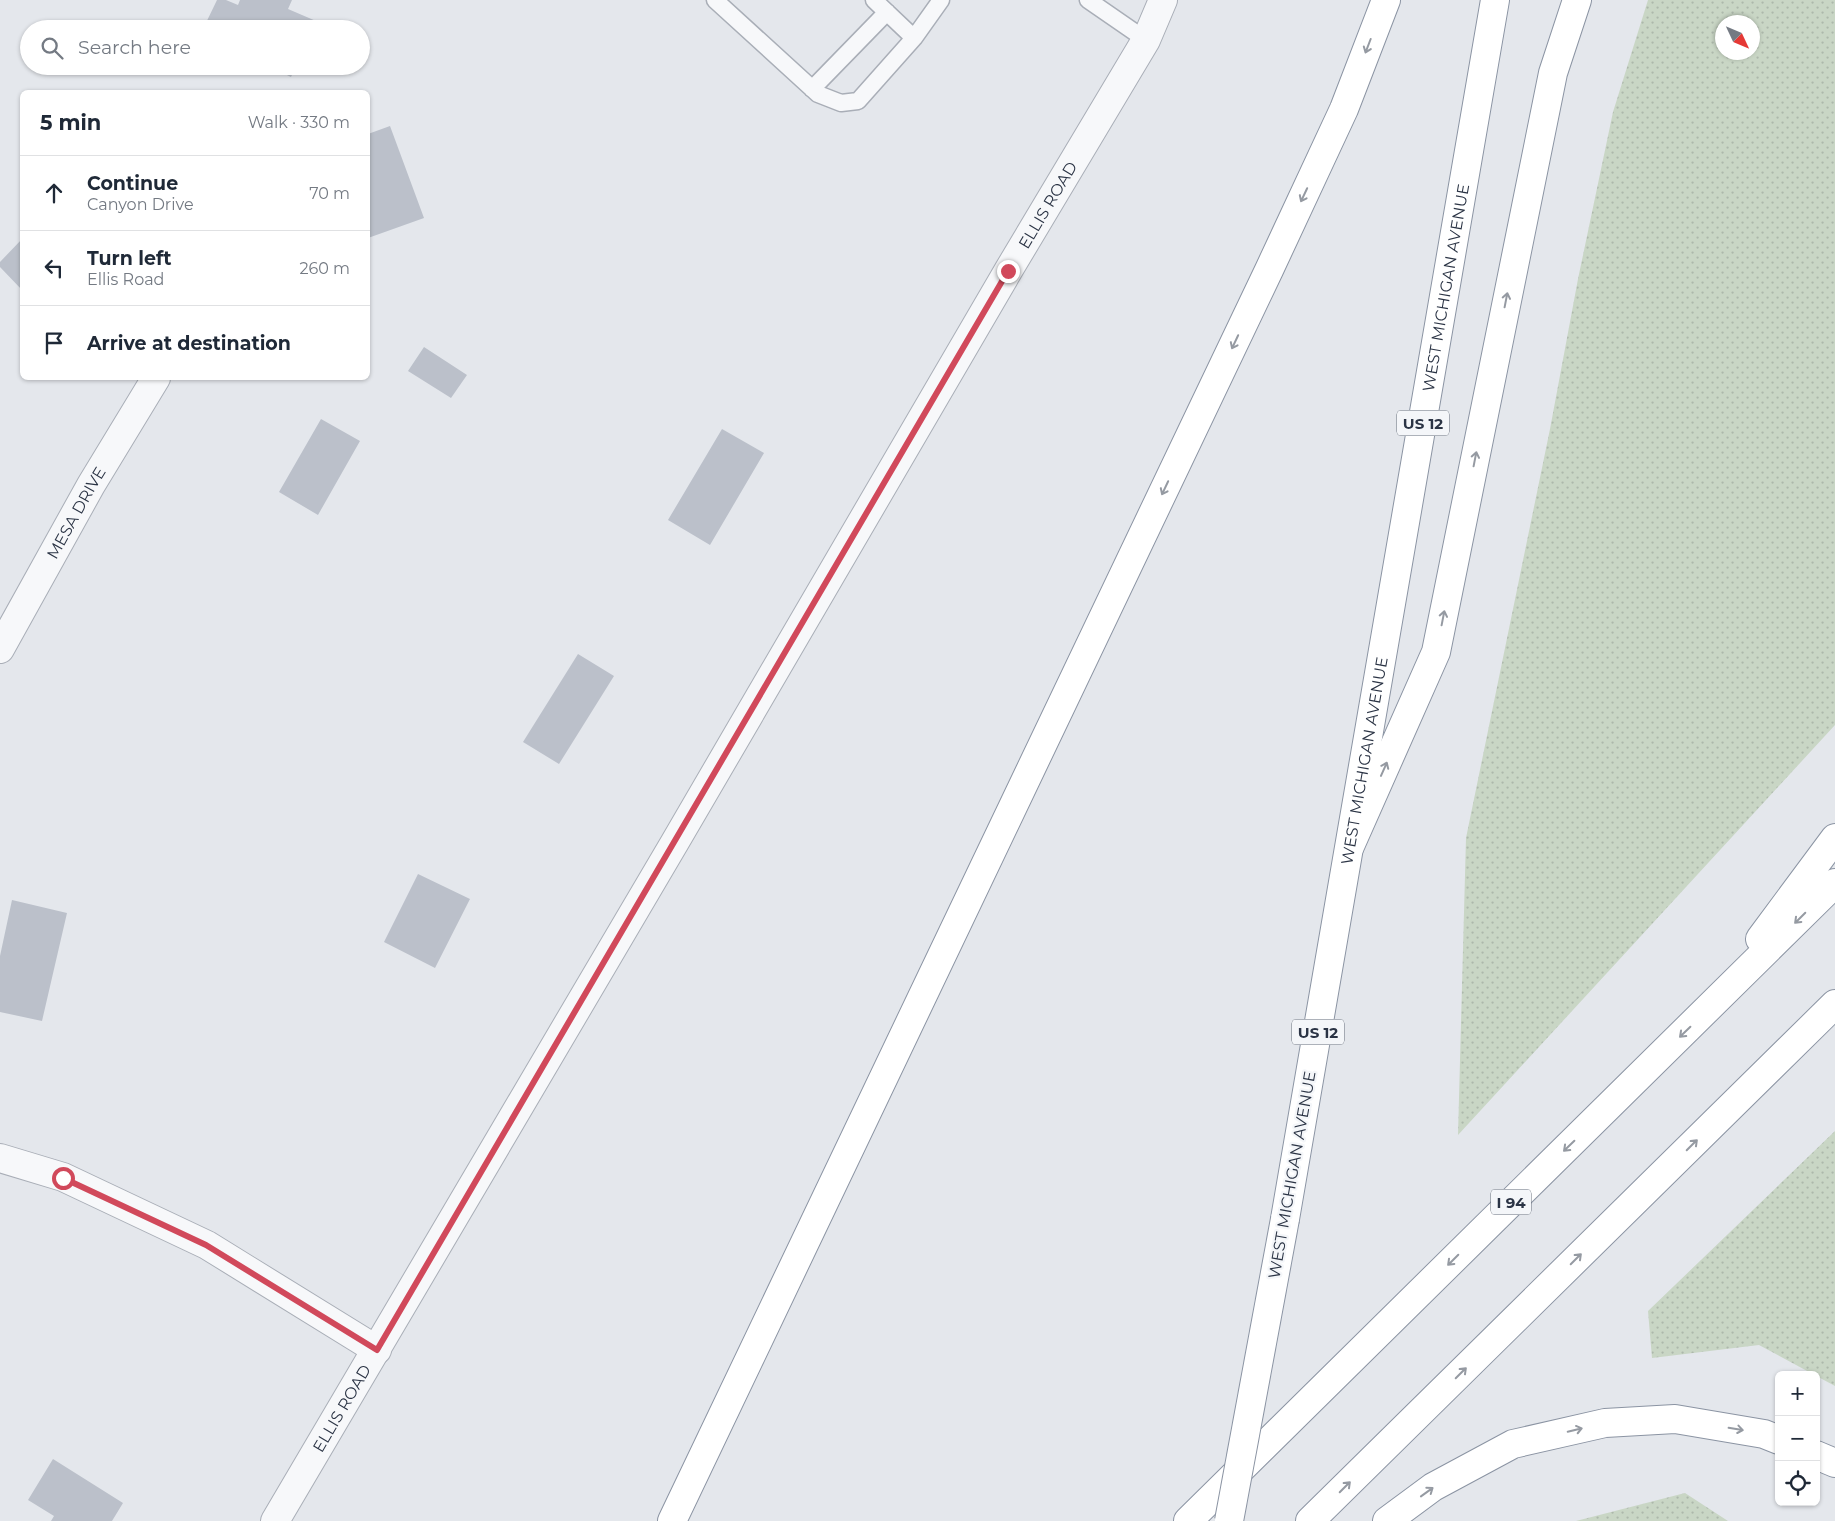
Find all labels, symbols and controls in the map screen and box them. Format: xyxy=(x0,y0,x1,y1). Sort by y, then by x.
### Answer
north arrow xyxy=(1715,15,1760,60)
search box xyxy=(20,20,370,75)
icon: search xyxy=(38,34,66,62)
text: Search here xyxy=(78,36,191,59)
one-way arrow xyxy=(1363,37,1372,53)
text: 5 min xyxy=(40,110,101,135)
text: Walk · 330 m xyxy=(248,113,350,132)
street label: ELLIS ROAD xyxy=(1014,158,1081,252)
text: Continue xyxy=(87,172,178,195)
icon: ahead xyxy=(40,179,68,207)
street label: WEST MICHIGAN AVENUE xyxy=(1418,182,1473,393)
text: 70 m xyxy=(309,184,350,203)
one-way arrow xyxy=(1299,187,1308,202)
text: Canyon Drive xyxy=(87,195,194,214)
text: Turn left xyxy=(87,247,172,270)
icon: left xyxy=(40,254,68,282)
text: 260 m xyxy=(299,259,350,278)
route end xyxy=(997,260,1020,283)
text: Ellis Road xyxy=(87,270,164,289)
one-way arrow xyxy=(1502,292,1512,308)
icon: arrive xyxy=(40,329,68,357)
text: Arrive at destination xyxy=(87,332,291,355)
one-way arrow xyxy=(1229,334,1239,349)
road number: US 12 xyxy=(1397,410,1449,436)
one-way arrow xyxy=(1471,451,1480,467)
street label: MESA DRIVE xyxy=(42,463,109,562)
one-way arrow xyxy=(1159,480,1169,495)
one-way arrow xyxy=(1438,611,1448,627)
street label: WEST MICHIGAN AVENUE xyxy=(1337,655,1391,866)
one-way arrow xyxy=(1380,762,1390,777)
one-way arrow xyxy=(1794,912,1807,924)
road number: US 12 xyxy=(1292,1020,1344,1044)
one-way arrow xyxy=(1679,1026,1691,1038)
street label: WEST MICHIGAN AVENUE xyxy=(1264,1070,1320,1280)
one-way arrow xyxy=(1686,1138,1698,1151)
one-way arrow xyxy=(1562,1140,1575,1152)
route start xyxy=(52,1167,75,1190)
road number: I 94 xyxy=(1491,1190,1531,1214)
one-way arrow xyxy=(1447,1253,1459,1266)
one-way arrow xyxy=(1570,1253,1582,1265)
street label: ELLIS ROAD xyxy=(308,1361,375,1455)
one-way arrow xyxy=(1454,1367,1467,1379)
map controls xyxy=(1775,1371,1820,1506)
button: + xyxy=(1775,1371,1820,1416)
button: − xyxy=(1775,1416,1820,1461)
one-way arrow xyxy=(1567,1425,1583,1434)
one-way arrow xyxy=(1727,1425,1743,1435)
button: locate xyxy=(1775,1461,1820,1506)
one-way arrow xyxy=(1339,1481,1351,1493)
one-way arrow xyxy=(1420,1487,1434,1497)

